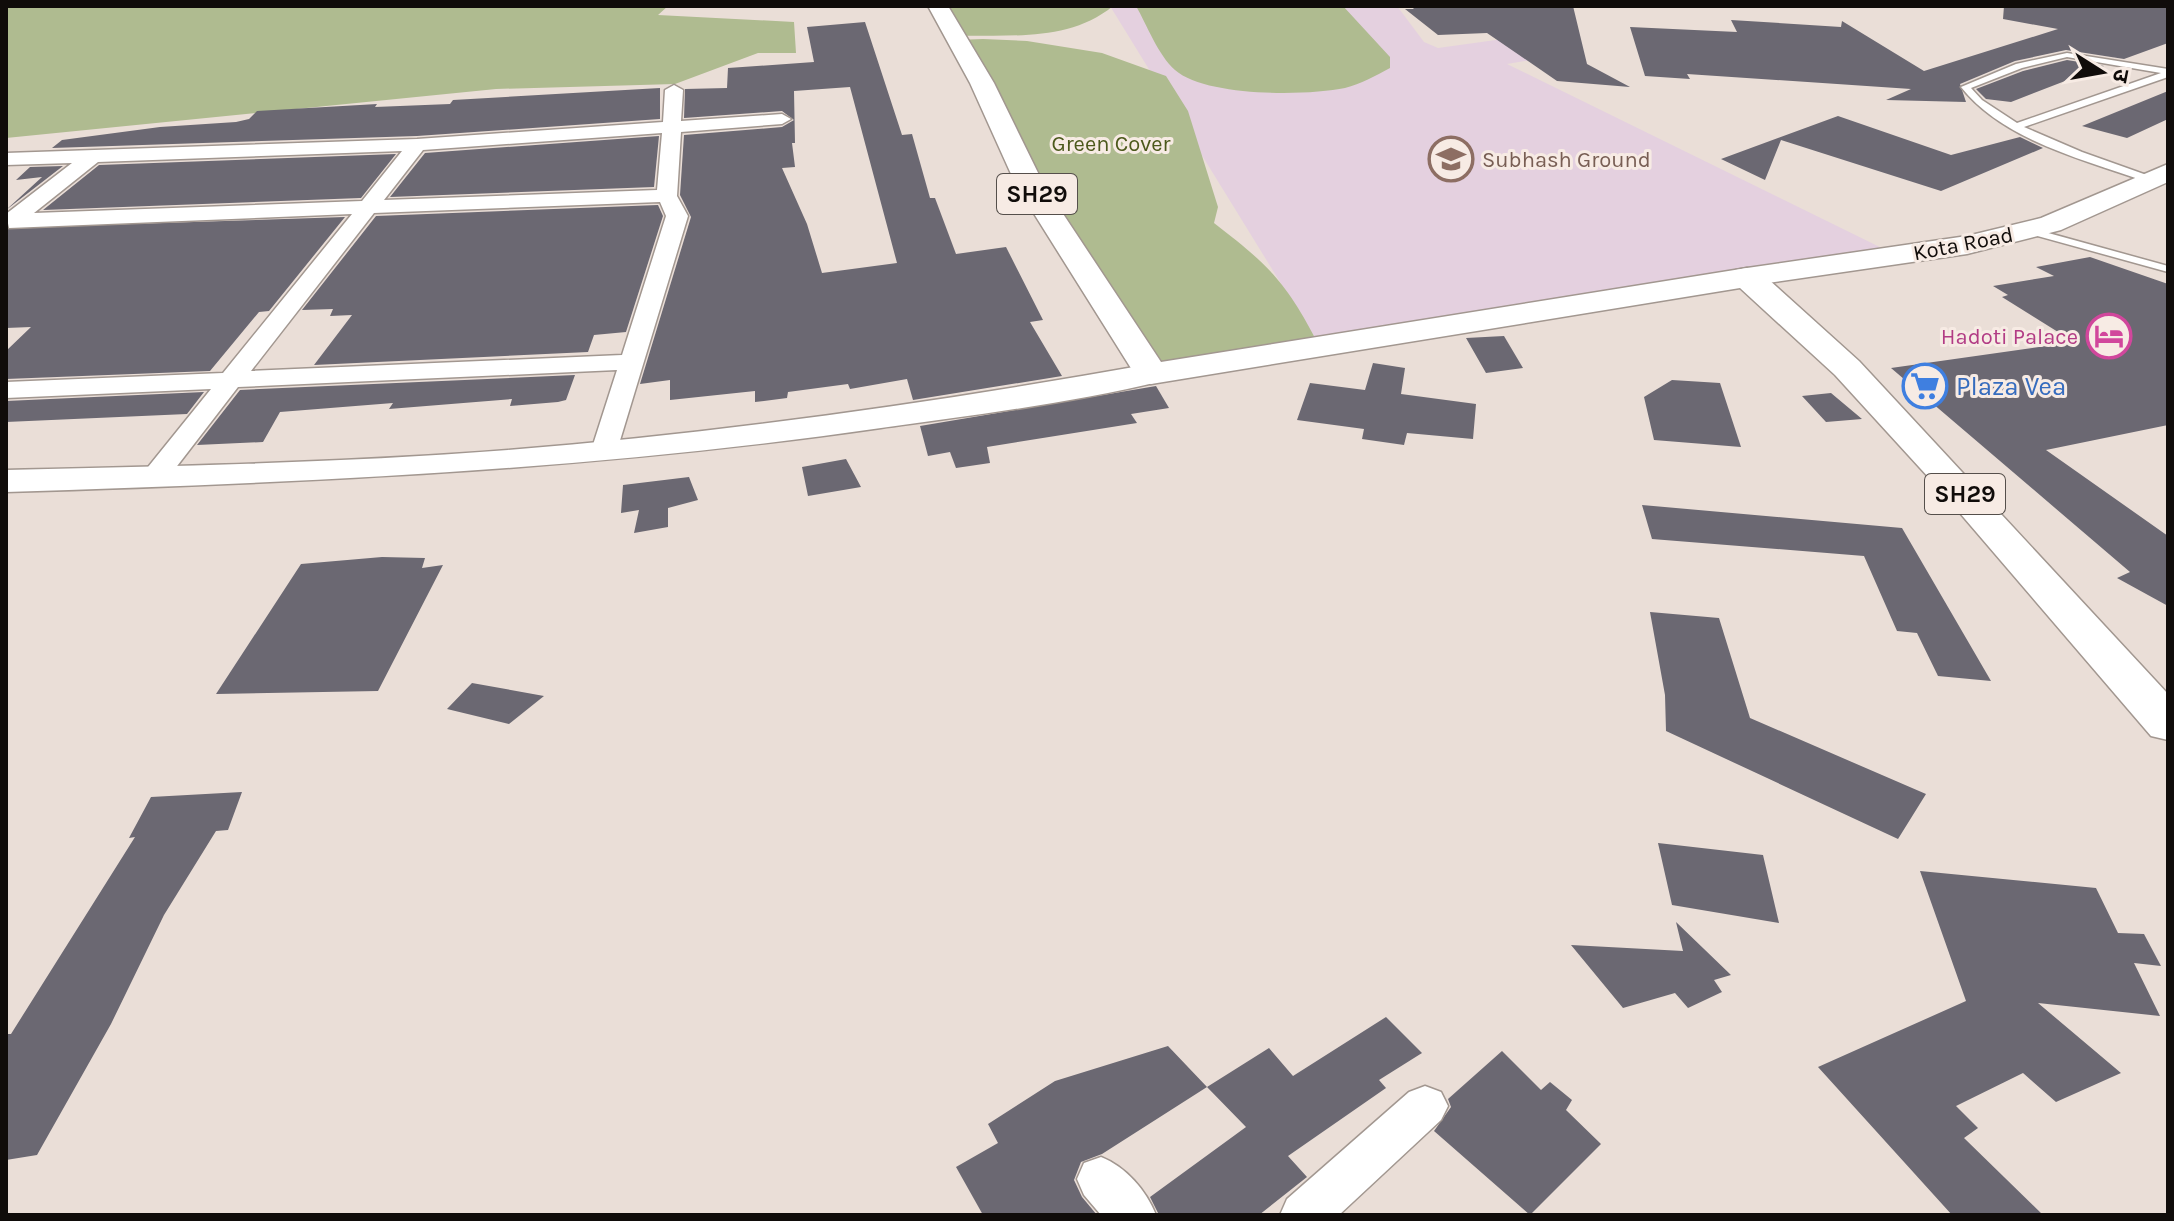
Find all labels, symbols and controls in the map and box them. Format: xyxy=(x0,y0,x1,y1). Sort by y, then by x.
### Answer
north arrow xyxy=(2062,32,2142,112)
text: उ xyxy=(2106,67,2135,86)
park label: Green Cover xyxy=(1051,131,1171,157)
school or university icon: Subhash Ground xyxy=(1427,135,1475,183)
place label: Subhash Ground xyxy=(1482,147,1651,173)
road number: SH29 xyxy=(997,174,1077,214)
street label: Kota Road xyxy=(1911,222,2016,266)
hotel icon: Hadoti Palace xyxy=(2085,312,2133,360)
place label: Hadoti Palace xyxy=(1941,324,2078,350)
supermarket icon: Plaza Vea xyxy=(1901,362,1949,410)
place label: Plaza Vea xyxy=(1956,371,2066,402)
road number: SH29 xyxy=(1925,474,2005,514)

